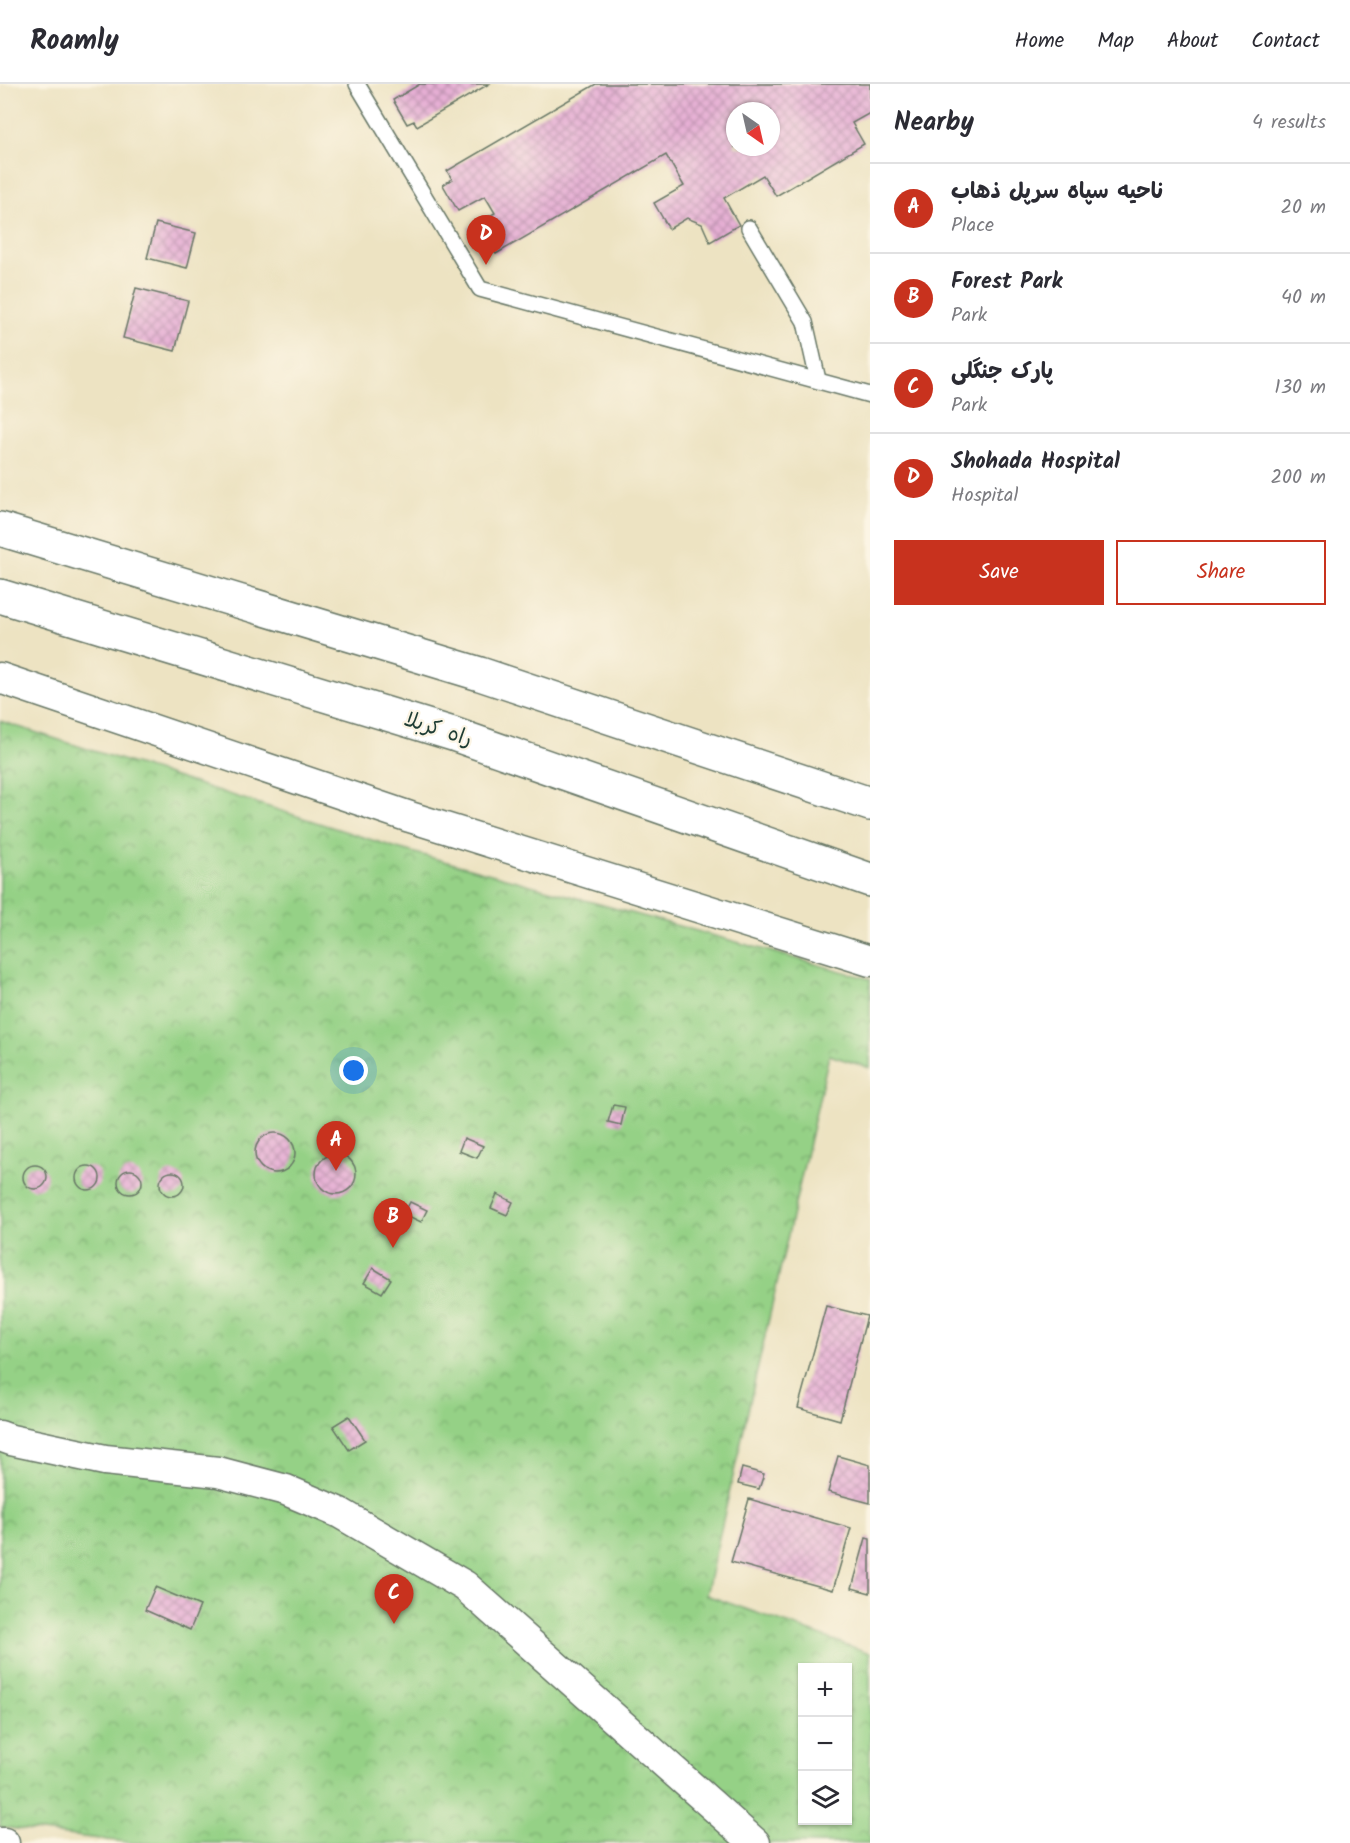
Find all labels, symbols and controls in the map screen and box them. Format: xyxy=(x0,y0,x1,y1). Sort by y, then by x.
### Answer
text: Roamly xyxy=(30,19,119,64)
text: Home xyxy=(1015,25,1064,58)
text: Map xyxy=(1097,25,1134,58)
text: About xyxy=(1167,25,1218,58)
text: Contact xyxy=(1251,25,1320,58)
north arrow xyxy=(726,102,780,156)
text: Nearby xyxy=(894,102,974,144)
text: 4 results xyxy=(1252,107,1326,139)
text: ناحیه سپاه سرپل ذهاب xyxy=(951,175,1163,210)
text: A xyxy=(907,192,920,224)
text: 20 m xyxy=(1280,192,1326,224)
text: Place xyxy=(951,210,994,242)
pin: D xyxy=(466,216,506,265)
text: Forest Park xyxy=(951,265,1062,300)
text: B xyxy=(907,282,920,314)
text: 40 m xyxy=(1281,282,1326,314)
text: Park xyxy=(951,300,987,332)
text: پارک جنگلی xyxy=(951,355,1053,390)
text: C xyxy=(907,372,920,404)
text: 130 m xyxy=(1274,372,1326,404)
text: Park xyxy=(951,390,987,422)
text: Shohada Hospital xyxy=(951,445,1120,480)
text: D xyxy=(907,462,920,494)
text: 200 m xyxy=(1270,462,1326,494)
text: Hospital xyxy=(951,480,1018,512)
button: Save xyxy=(894,540,1104,605)
button: Share xyxy=(1116,540,1326,605)
street label: راه کربلا xyxy=(400,704,476,756)
your location xyxy=(339,1056,368,1085)
pin: A xyxy=(316,1122,356,1171)
pin: B xyxy=(374,1198,412,1248)
pin: C xyxy=(374,1574,414,1624)
map controls xyxy=(798,1663,852,1825)
button: + xyxy=(798,1663,852,1717)
button: − xyxy=(798,1717,852,1771)
button: layers xyxy=(798,1771,852,1825)

